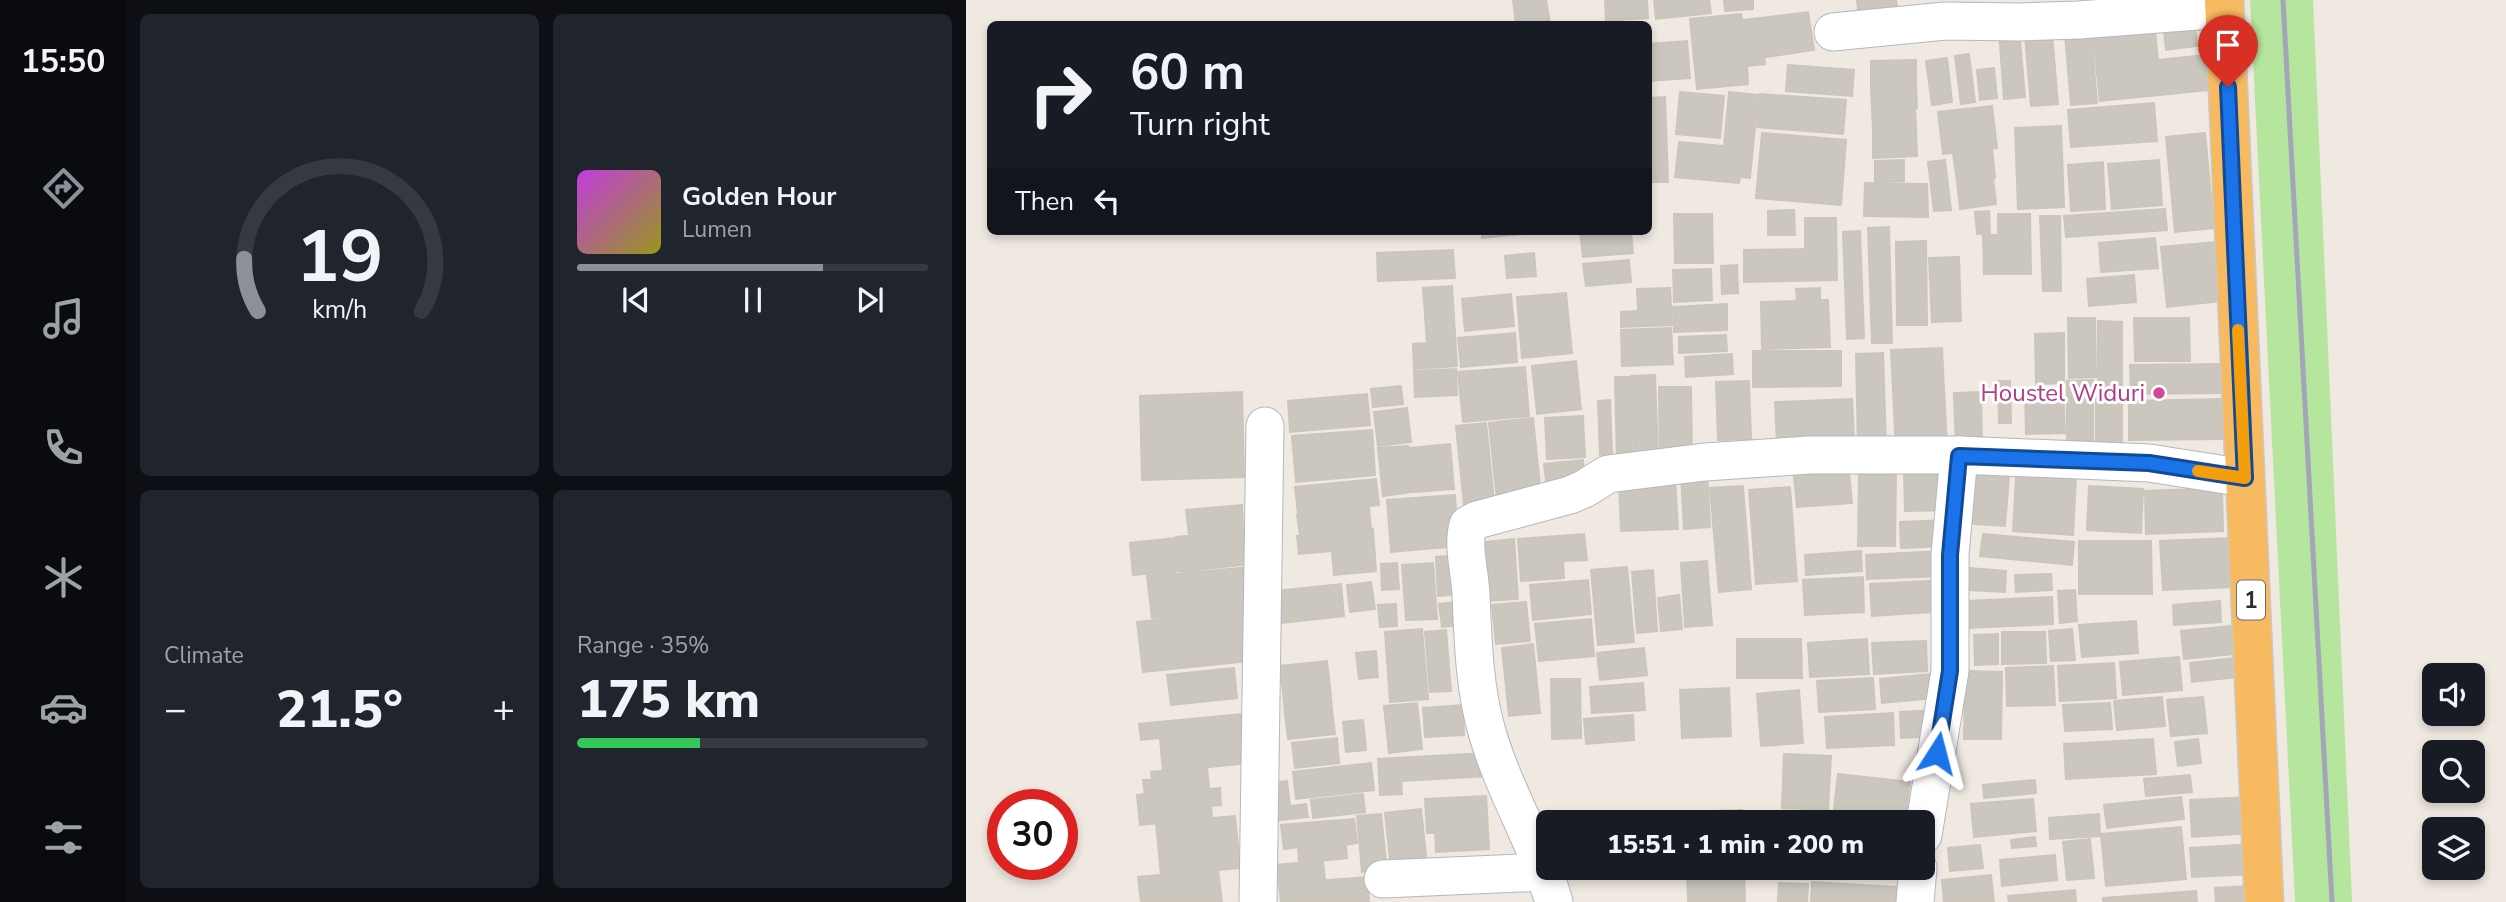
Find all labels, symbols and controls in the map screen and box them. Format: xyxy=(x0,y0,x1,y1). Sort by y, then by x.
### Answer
pin xyxy=(2198,15,2258,87)
icon: arrive xyxy=(2209,26,2247,64)
text: 60 m xyxy=(1130,39,1245,106)
text: 15:50 xyxy=(21,40,105,83)
icon: right xyxy=(1015,49,1106,140)
text: Turn right xyxy=(1130,103,1270,146)
icon: directions xyxy=(39,164,88,213)
text: Golden Hour xyxy=(682,179,837,214)
icon: left xyxy=(1088,182,1126,220)
text: Then xyxy=(1015,184,1074,219)
text: 19 xyxy=(296,207,383,307)
text: Lumen xyxy=(682,214,752,245)
icon: previous xyxy=(617,281,655,319)
icon: pause xyxy=(734,281,772,319)
icon: next xyxy=(851,281,889,319)
text: km/h xyxy=(312,293,367,327)
icon: music xyxy=(39,294,88,343)
place label: Houstel Widuri xyxy=(1981,377,2145,409)
marker: Houstel Widuri xyxy=(2151,385,2167,401)
icon: phone xyxy=(39,423,88,472)
icon: climate xyxy=(39,553,88,602)
road number: 1 xyxy=(2237,580,2265,620)
text: Range · 35% xyxy=(577,630,709,661)
text: Climate xyxy=(164,640,244,671)
map controls xyxy=(2422,663,2485,880)
button: sound xyxy=(2422,663,2485,726)
text: 175 km xyxy=(577,664,760,735)
text: 21.5° xyxy=(276,674,403,745)
icon: car xyxy=(39,683,88,732)
text: − xyxy=(164,684,187,735)
text: + xyxy=(492,684,515,735)
position arrow xyxy=(1900,716,1974,790)
button: search xyxy=(2422,740,2485,803)
speed limit sign: 30 xyxy=(987,789,1078,880)
icon: filters xyxy=(39,813,88,862)
button: layers xyxy=(2422,817,2485,880)
text: 15:51 · 1 min · 200 m xyxy=(1607,827,1864,862)

